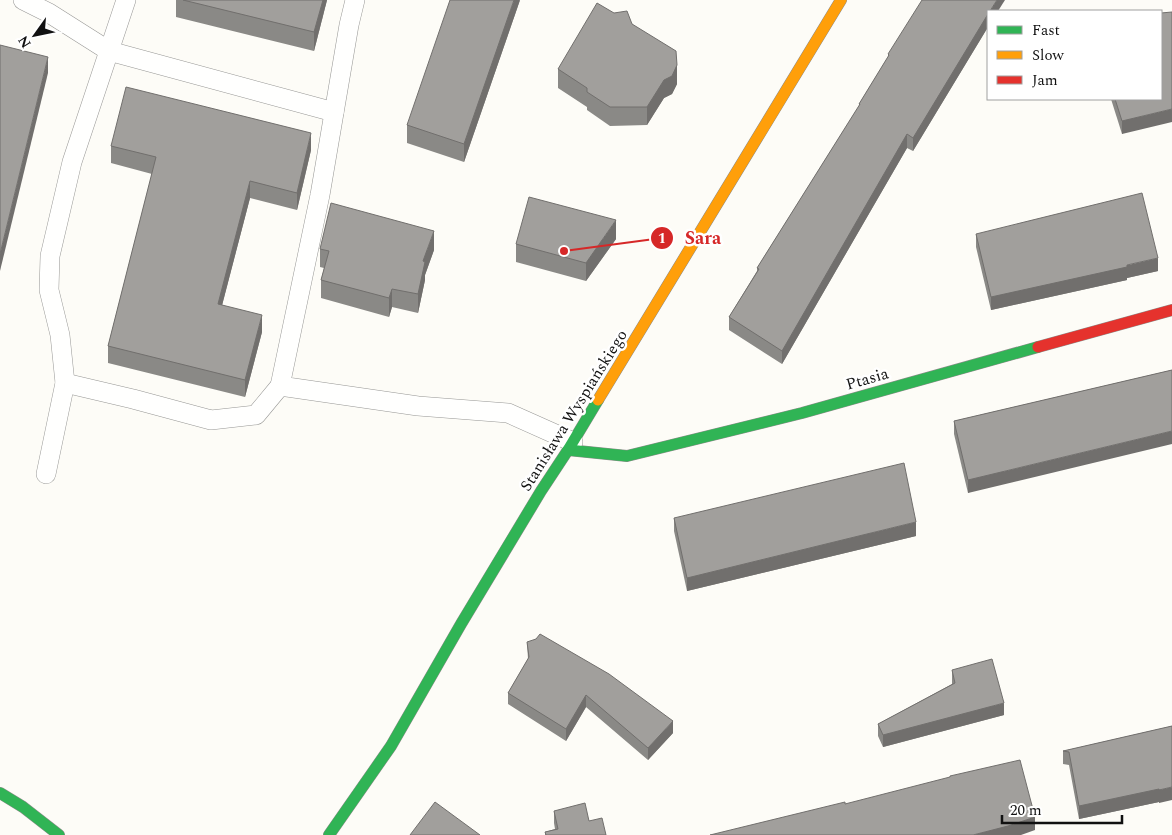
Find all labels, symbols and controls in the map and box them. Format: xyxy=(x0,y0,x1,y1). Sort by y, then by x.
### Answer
north arrow xyxy=(10,10,60,60)
legend xyxy=(987,10,1162,100)
text: Fast xyxy=(1032,19,1060,42)
text: N xyxy=(13,31,36,52)
text: Slow xyxy=(1032,44,1064,67)
text: Jam xyxy=(1032,69,1058,92)
callout: Sara xyxy=(649,221,731,254)
text: Sara xyxy=(685,225,722,252)
text: 1 xyxy=(658,227,666,250)
street label: Stanisława Wyspiańskiego xyxy=(514,325,633,496)
street label: Ptasia xyxy=(843,361,892,396)
scale bar xyxy=(1002,792,1122,824)
text: 20 m xyxy=(1010,799,1042,822)

